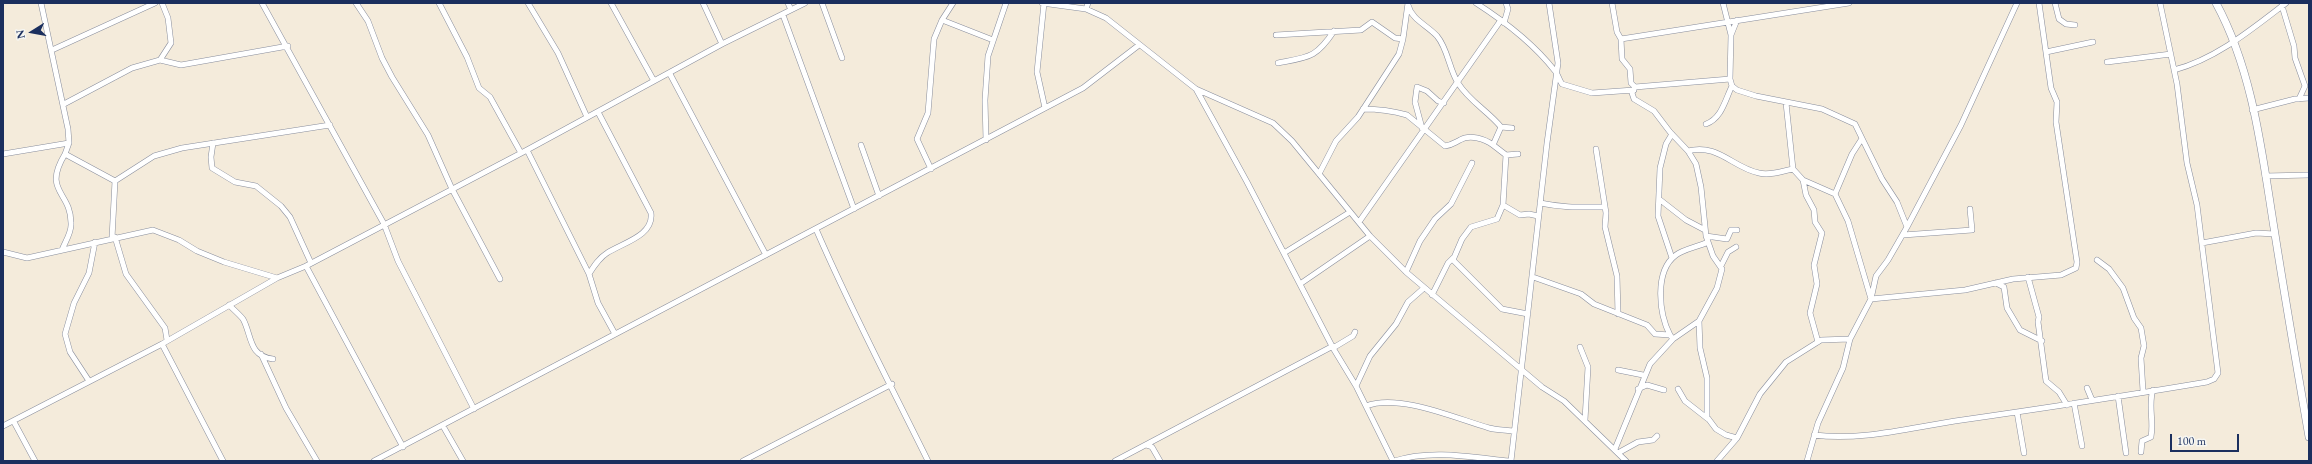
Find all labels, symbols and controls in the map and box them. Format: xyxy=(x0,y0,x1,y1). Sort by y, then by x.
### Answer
north arrow xyxy=(12,12,52,52)
text: N xyxy=(12,29,28,40)
scale bar xyxy=(2172,426,2241,452)
text: 100 m xyxy=(2177,433,2206,449)

